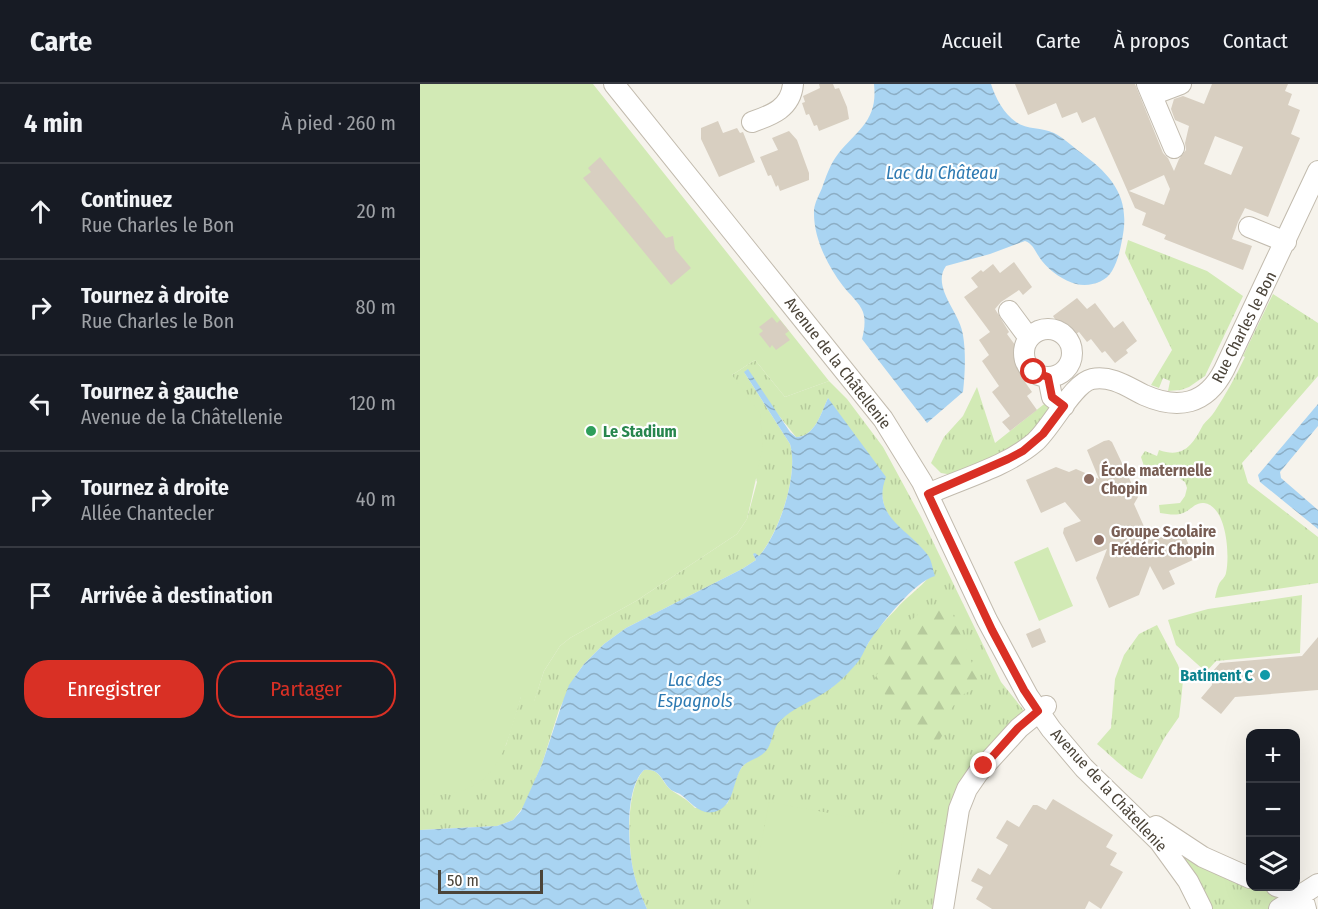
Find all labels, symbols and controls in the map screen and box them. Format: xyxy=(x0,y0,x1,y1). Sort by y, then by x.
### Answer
text: Carte xyxy=(30,25,92,58)
text: Accueil xyxy=(942,28,1003,54)
text: Carte xyxy=(1036,28,1081,54)
text: À propos xyxy=(1114,28,1190,54)
text: Contact xyxy=(1223,28,1288,54)
text: 4 min xyxy=(24,108,83,139)
text: À pied · 260 m xyxy=(282,111,396,135)
water label: Lac du Château xyxy=(886,162,998,184)
text: Continuez xyxy=(81,186,172,213)
icon: ahead xyxy=(24,195,57,228)
text: 20 m xyxy=(357,199,396,223)
text: Rue Charles le Bon xyxy=(81,213,234,237)
street label: Rue Charles le Bon xyxy=(1208,268,1280,386)
text: Tournez à droite xyxy=(81,282,229,309)
icon: right xyxy=(24,291,57,324)
street label: Avenue de la Châtellenie xyxy=(781,293,895,433)
text: 80 m xyxy=(356,295,396,319)
text: Rue Charles le Bon xyxy=(81,309,234,333)
route start xyxy=(1020,358,1046,384)
text: Tournez à gauche xyxy=(81,378,239,405)
icon: left xyxy=(24,387,57,420)
text: 120 m xyxy=(349,391,396,415)
text: Avenue de la Châtellenie xyxy=(81,405,283,429)
place label: Le Stadium xyxy=(603,422,677,441)
marker: Le Stadium xyxy=(584,424,598,438)
place label: École maternelle Chopin xyxy=(1101,460,1212,498)
marker: École maternelle Chopin xyxy=(1082,472,1096,486)
text: Tournez à droite xyxy=(81,474,229,501)
icon: right xyxy=(24,483,57,516)
text: 40 m xyxy=(356,487,396,511)
text: Allée Chantecler xyxy=(81,501,214,525)
place label: Groupe Scolaire Frédéric Chopin xyxy=(1111,522,1216,559)
marker: Groupe Scolaire Frédéric Chopin xyxy=(1092,533,1106,547)
icon: arrive xyxy=(24,579,57,612)
text: Arrivée à destination xyxy=(81,582,273,609)
button: Enregistrer xyxy=(24,660,204,718)
button: Partager xyxy=(216,660,396,718)
place label: Batiment C xyxy=(1180,666,1254,685)
marker: Batiment C xyxy=(1258,668,1272,682)
water label: Lac des Espagnols xyxy=(657,669,733,712)
street label: Avenue de la Châtellenie xyxy=(1047,724,1171,856)
map controls xyxy=(1246,729,1300,891)
button: + xyxy=(1246,729,1300,783)
route end xyxy=(970,752,996,778)
button: − xyxy=(1246,783,1300,837)
button: layers xyxy=(1246,837,1300,891)
scale bar xyxy=(438,867,543,894)
text: 50 m xyxy=(447,871,479,890)

